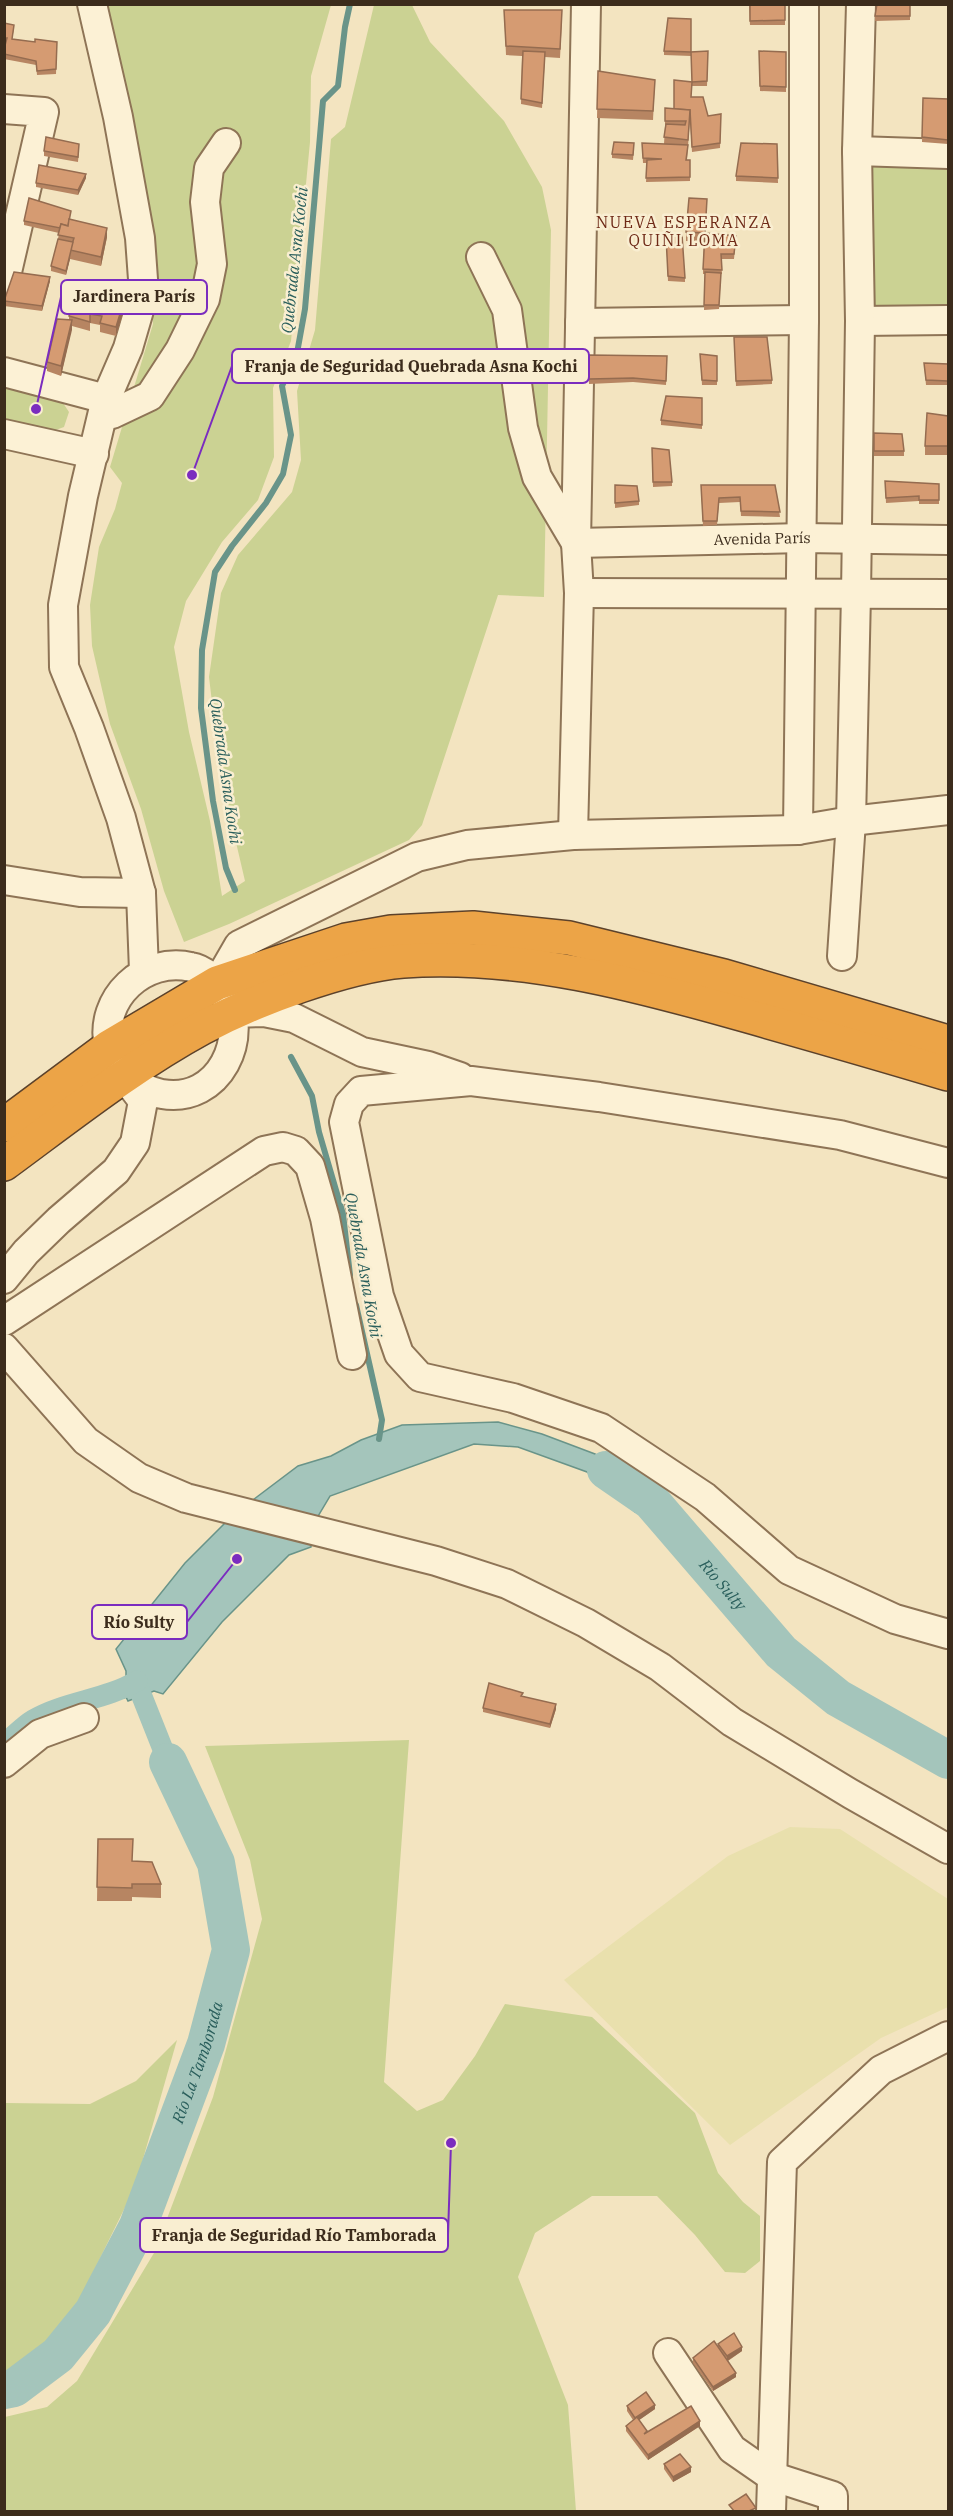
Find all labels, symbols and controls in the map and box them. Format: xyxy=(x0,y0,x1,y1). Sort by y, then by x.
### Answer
water label: Quebrada Asna Kochi xyxy=(276,186,312,334)
district label: NUEVA ESPERANZA QUIÑI LOMA xyxy=(596,212,772,250)
callout: Jardinera París xyxy=(61,280,207,314)
text: Jardinera París xyxy=(73,286,195,306)
callout: Franja de Seguridad Quebrada Asna Kochi xyxy=(232,349,589,383)
text: Franja de Seguridad Quebrada Asna Kochi xyxy=(244,356,578,376)
street label: Avenida París xyxy=(713,528,811,549)
water label: Quebrada Asna Kochi xyxy=(206,697,246,845)
water label: Quebrada Asna Kochi xyxy=(341,1191,387,1339)
water label: Río Sulty xyxy=(695,1554,752,1616)
callout: Río Sulty xyxy=(92,1605,187,1639)
text: Río Sulty xyxy=(104,1612,175,1632)
water label: Río La Tamborada xyxy=(167,1999,227,2127)
callout: Franja de Seguridad Río Tamborada xyxy=(140,2218,448,2252)
text: Franja de Seguridad Río Tamborada xyxy=(152,2225,436,2245)

